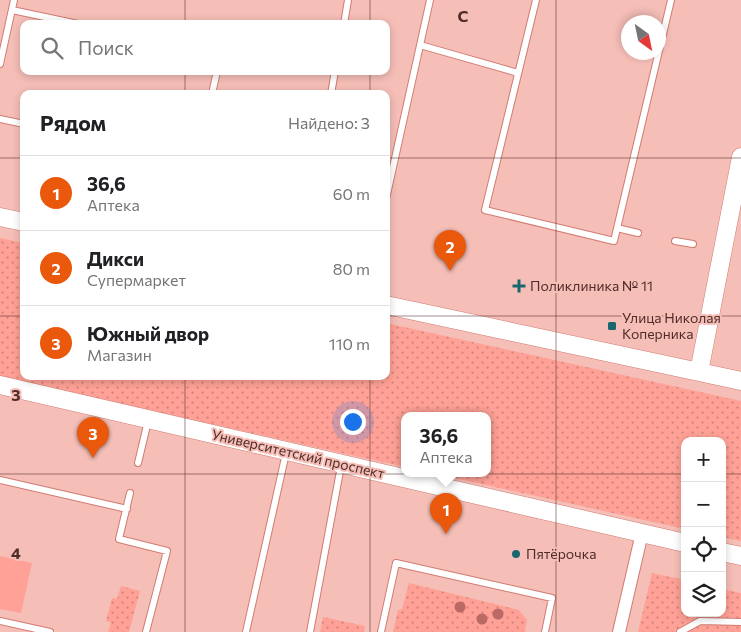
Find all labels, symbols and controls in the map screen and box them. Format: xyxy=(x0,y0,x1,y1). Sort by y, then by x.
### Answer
text: C xyxy=(458,6,469,25)
north arrow xyxy=(621,15,666,60)
search box xyxy=(20,20,390,75)
icon: search xyxy=(38,34,66,62)
text: Поиск xyxy=(78,36,134,59)
text: Рядом xyxy=(40,110,106,135)
text: Найдено: 3 xyxy=(288,113,370,132)
text: 36,6 xyxy=(87,172,126,195)
text: 1 xyxy=(52,184,60,203)
text: 60 m xyxy=(333,184,370,203)
text: Аптека xyxy=(87,195,140,214)
pin: 2 xyxy=(434,230,466,271)
text: Дикси xyxy=(87,247,144,270)
text: 2 xyxy=(51,259,61,278)
text: 80 m xyxy=(333,259,370,278)
text: Супермаркет xyxy=(87,270,186,289)
place label: Поликлиника № 11 xyxy=(530,277,653,294)
marker: Поликлиника № 11 xyxy=(512,279,526,293)
place label: Улица Николая Коперника xyxy=(622,309,721,342)
marker: Улица Николая Коперника xyxy=(606,320,618,332)
text: Южный двор xyxy=(87,322,209,345)
text: 3 xyxy=(51,334,61,353)
text: 110 m xyxy=(329,334,370,353)
text: Магазин xyxy=(87,345,152,364)
text: 3 xyxy=(11,385,21,404)
your location xyxy=(340,409,366,435)
popup xyxy=(401,412,491,477)
pin: 3 xyxy=(77,417,109,458)
text: 36,6 xyxy=(420,424,458,447)
street label: Университетский проспект xyxy=(210,425,387,482)
map controls xyxy=(681,437,726,617)
button: + xyxy=(681,437,726,482)
text: Аптека xyxy=(420,447,472,466)
button: − xyxy=(681,482,726,527)
pin: 1 xyxy=(430,493,462,534)
button: locate xyxy=(681,527,726,572)
text: 4 xyxy=(11,543,21,562)
place label: Пятёрочка xyxy=(526,545,596,562)
marker: Пятёрочка xyxy=(510,548,522,560)
button: layers xyxy=(681,572,726,617)

